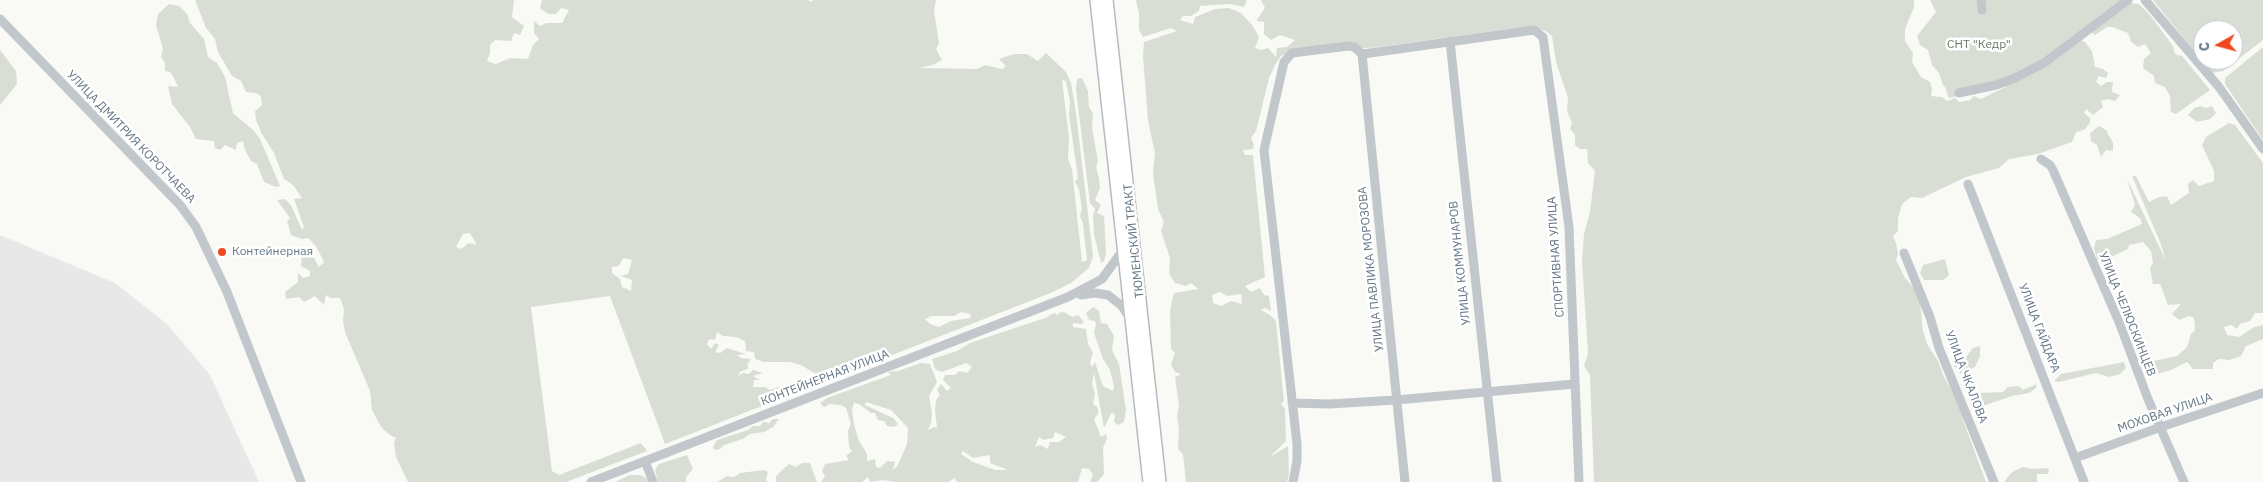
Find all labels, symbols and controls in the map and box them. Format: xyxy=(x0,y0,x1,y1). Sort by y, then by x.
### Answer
north arrow xyxy=(2193,20,2243,70)
park label: СНТ "Кедр" xyxy=(1947,38,2011,52)
text: С xyxy=(2195,41,2214,52)
street label: УЛИЦА ДМИТРИЯ КОРОТЧАЕВА xyxy=(64,68,198,206)
street label: ТЮМЕНСКИЙ ТРАКТ xyxy=(1121,183,1147,299)
street label: УЛИЦА ПАВЛИКА МОРОЗОВА xyxy=(1355,186,1387,352)
street label: СПОРТИВНАЯ УЛИЦА xyxy=(1545,196,1567,318)
street label: УЛИЦА КОММУНАРОВ xyxy=(1446,200,1474,326)
place label: Контейнерная xyxy=(232,245,313,259)
marker: Контейнерная xyxy=(216,246,228,258)
street label: УЛИЦА ЧЕЛЮСКИНЦЕВ xyxy=(2095,250,2159,378)
street label: УЛИЦА ГАЙДАРА xyxy=(2015,281,2063,375)
street label: УЛИЦА ЧКАЛОВА xyxy=(1942,329,1990,425)
street label: КОНТЕЙНЕРНАЯ УЛИЦА xyxy=(759,347,891,409)
street label: МОХОВАЯ УЛИЦА xyxy=(2116,390,2214,436)

